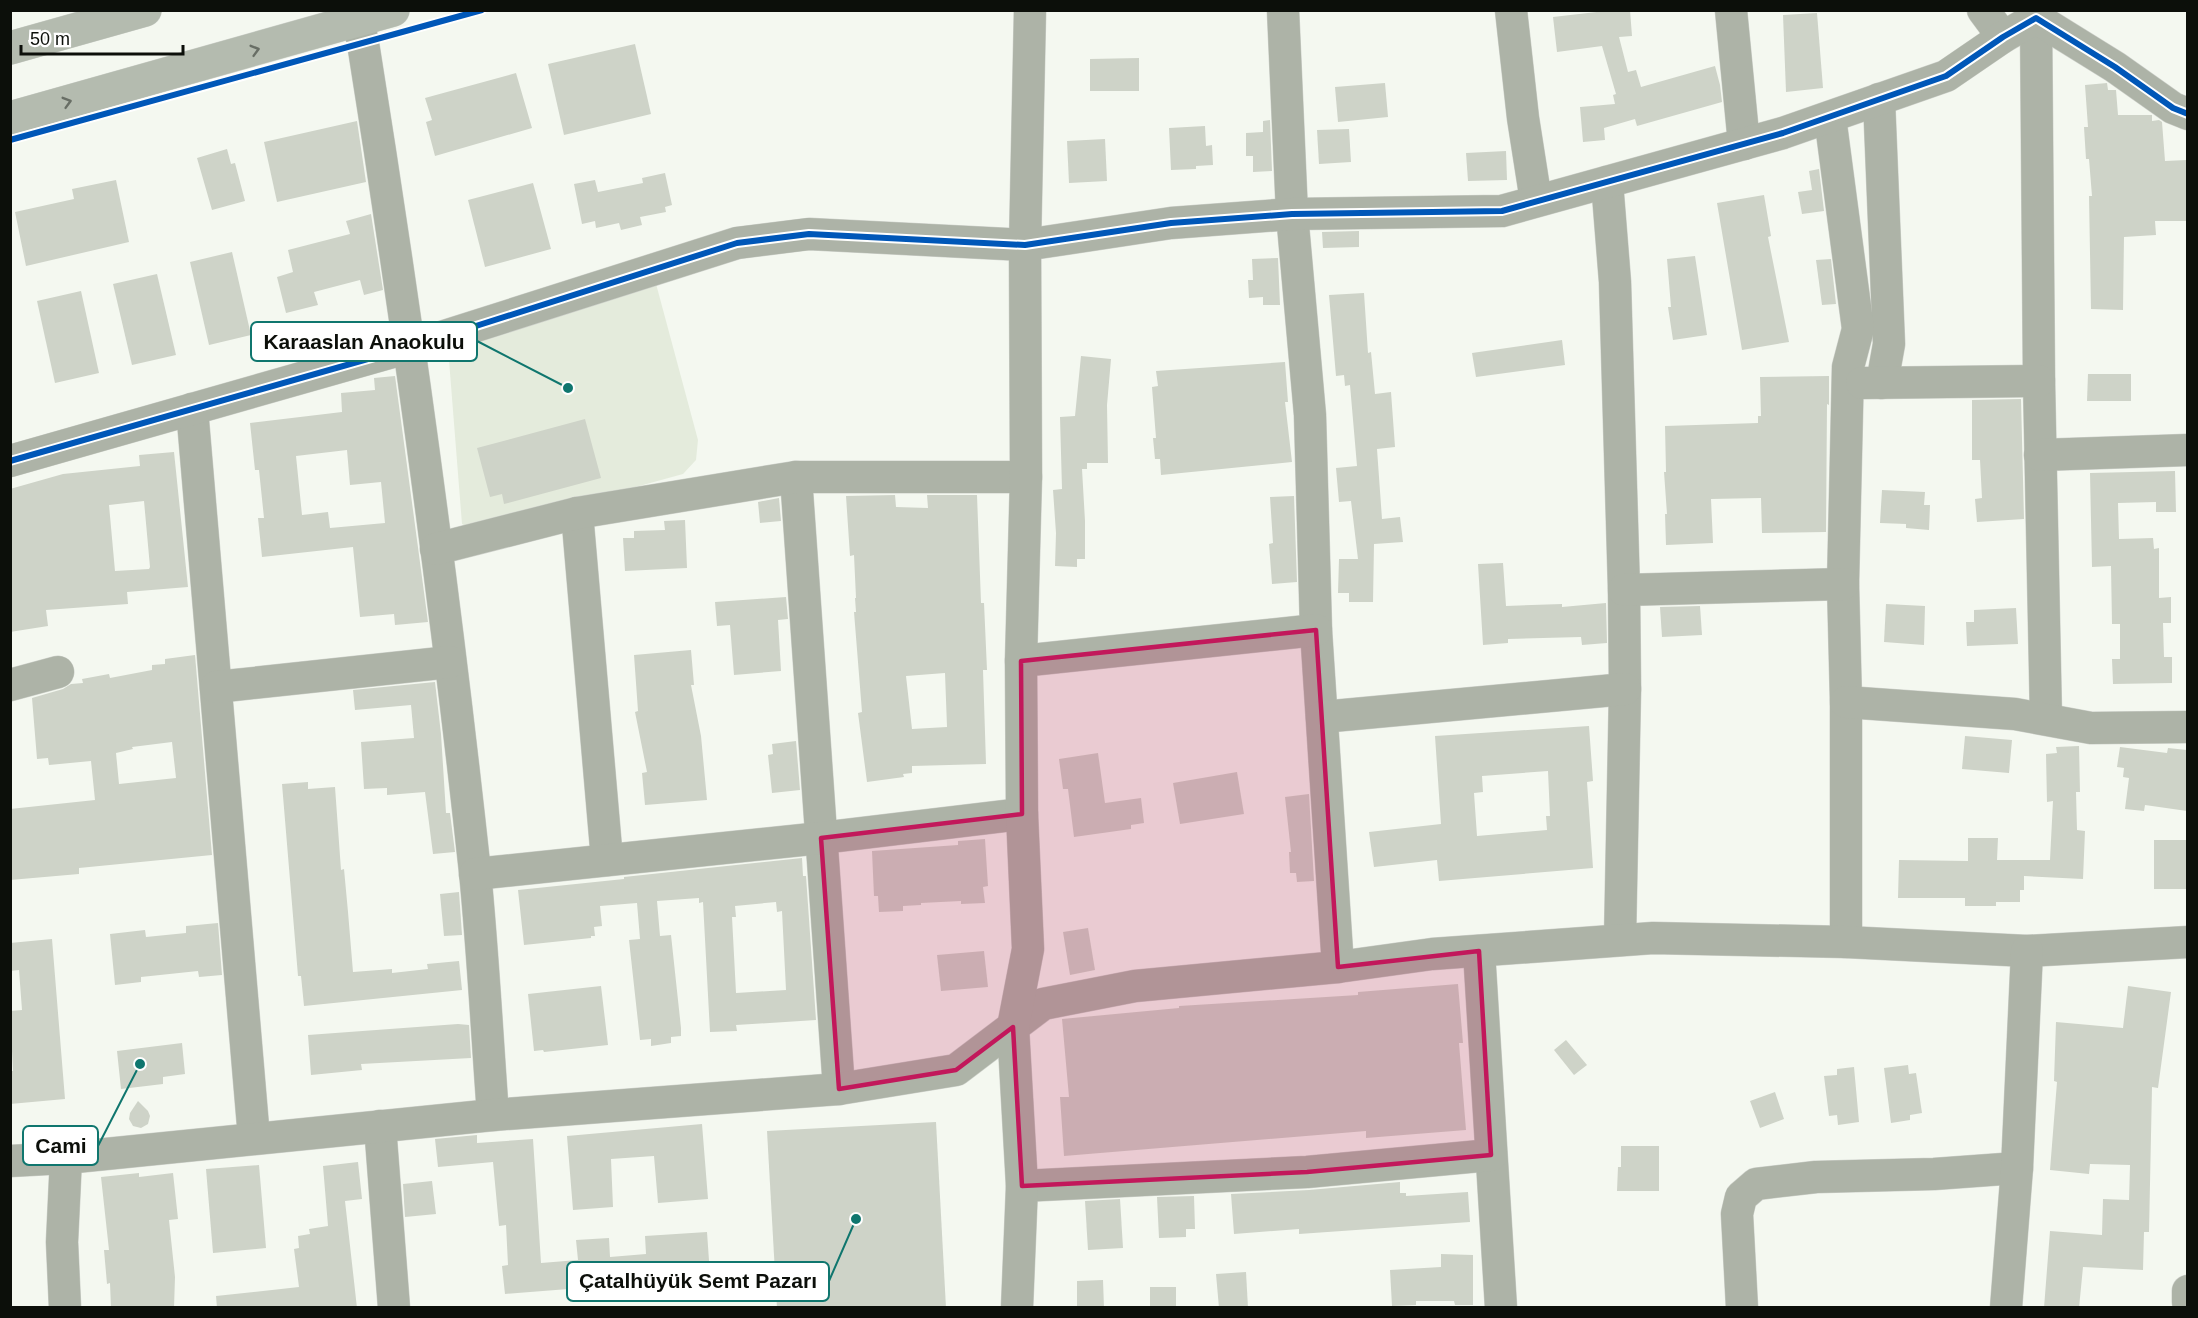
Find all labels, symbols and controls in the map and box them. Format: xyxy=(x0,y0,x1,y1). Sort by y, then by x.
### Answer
scale bar xyxy=(21,18,183,56)
text: 50 m xyxy=(30,29,70,49)
one-way arrow xyxy=(249,44,259,57)
one-way arrow xyxy=(62,97,72,110)
callout: Karaaslan Anaokulu xyxy=(251,322,477,361)
text: Karaaslan Anaokulu xyxy=(263,330,465,353)
callout: Cami xyxy=(23,1126,98,1165)
text: Cami xyxy=(35,1134,87,1157)
callout: Çatalhüyük Semt Pazarı xyxy=(567,1262,829,1301)
text: Çatalhüyük Semt Pazarı xyxy=(579,1269,817,1292)

